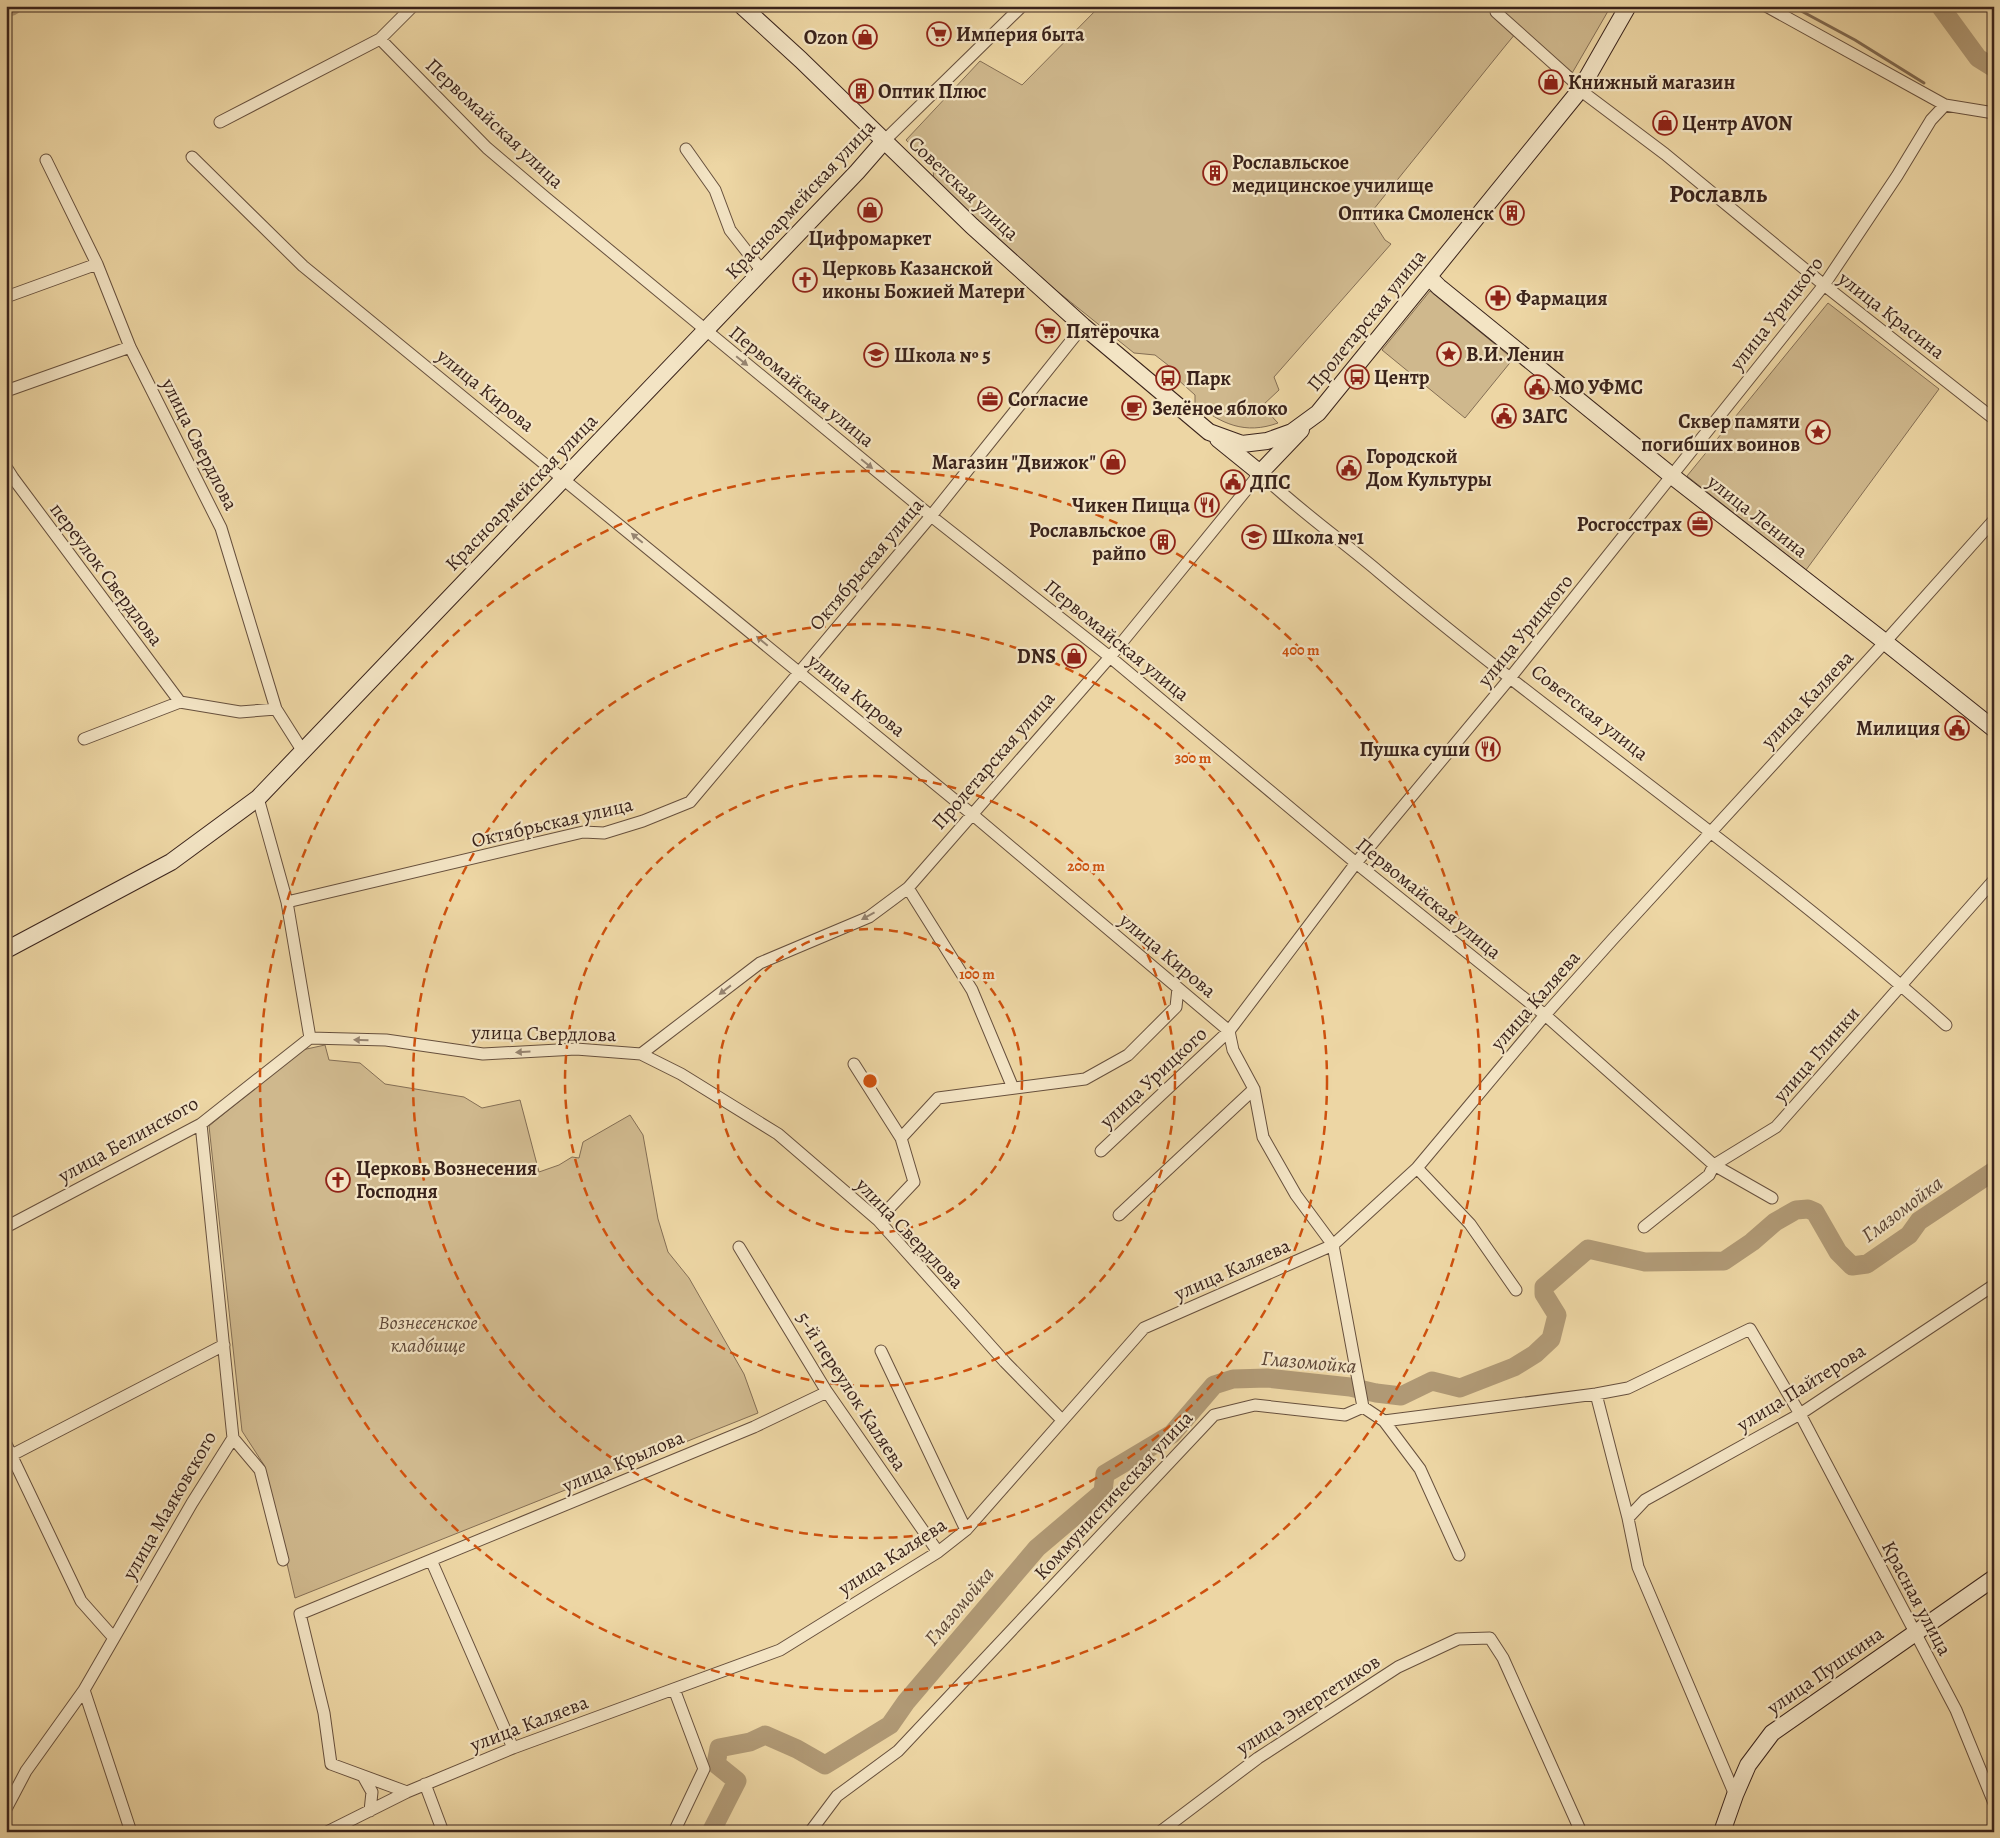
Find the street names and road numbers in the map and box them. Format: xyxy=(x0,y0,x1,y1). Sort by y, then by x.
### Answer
street label: Первомайская улица xyxy=(420,52,570,195)
street label: Красноармейская улица xyxy=(719,113,882,285)
street label: Советская улица xyxy=(902,130,1025,247)
street label: Пролетарская улица xyxy=(1301,243,1432,397)
street label: улица Урицкого xyxy=(1723,251,1829,377)
street label: улица Красина xyxy=(1832,265,1951,366)
street label: Первомайская улица xyxy=(723,319,881,454)
street label: улица Кирова xyxy=(430,342,541,439)
street label: улица Свердлова xyxy=(154,373,245,516)
street label: Красноармейская улица xyxy=(439,407,604,577)
street label: улица Ленина xyxy=(1701,468,1814,565)
street label: Октябрьская улица xyxy=(803,492,930,636)
street label: переулок Свердлова xyxy=(44,497,170,652)
street label: улица Урицкого xyxy=(1471,568,1579,693)
street label: Первомайская улица xyxy=(1038,573,1196,708)
street label: улица Каляева xyxy=(1754,644,1860,755)
street label: улица Кирова xyxy=(801,647,912,744)
street label: Советская улица xyxy=(1525,658,1655,767)
street label: Пролетарская улица xyxy=(926,685,1062,835)
street label: Октябрьская улица xyxy=(469,791,636,854)
street label: Первомайская улица xyxy=(1350,831,1508,966)
street label: улица Кирова xyxy=(1113,906,1222,1004)
street label: улица Каляева xyxy=(1484,944,1587,1057)
street label: улица Глинки xyxy=(1766,1000,1866,1109)
street label: улица Свердлова xyxy=(470,1019,617,1048)
street label: улица Урицкого xyxy=(1093,1021,1213,1135)
street label: улица Белинского xyxy=(52,1090,203,1190)
street label: улица Свердлова xyxy=(849,1171,970,1295)
street label: улица Каляева xyxy=(1169,1232,1295,1307)
street label: 5-й переулок Каляева xyxy=(790,1306,914,1477)
street label: улица Пайтерова xyxy=(1731,1337,1871,1438)
street label: Коммунистическая улица xyxy=(1028,1404,1199,1586)
street label: улица Крылова xyxy=(557,1423,689,1500)
street label: улица Маяковского xyxy=(115,1426,223,1585)
street label: улица Каляева xyxy=(832,1511,952,1602)
street label: Красная улица xyxy=(1875,1536,1958,1661)
street label: улица Пушкина xyxy=(1761,1620,1890,1721)
street label: улица Энергетиков xyxy=(1230,1648,1385,1762)
street label: улица Каляева xyxy=(465,1688,593,1759)

